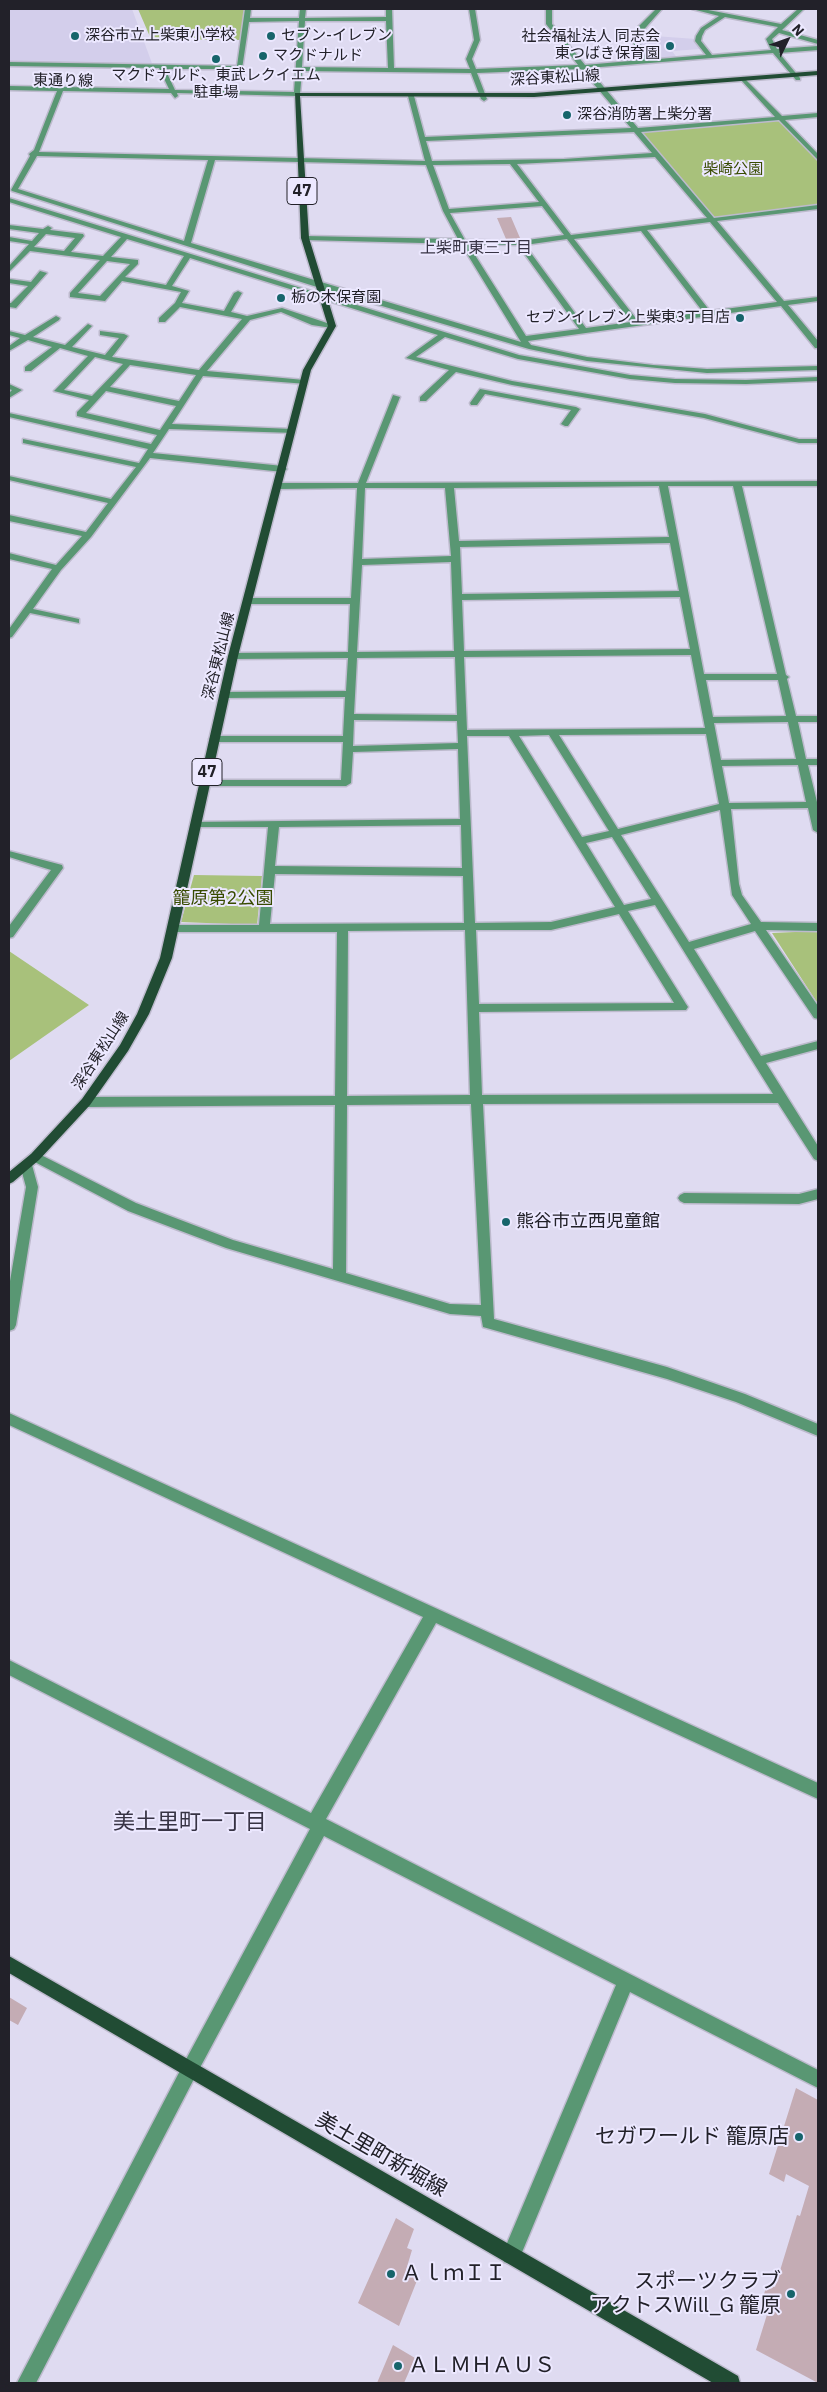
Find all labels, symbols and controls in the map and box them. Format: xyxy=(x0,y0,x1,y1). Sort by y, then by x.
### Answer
north arrow xyxy=(762,15,812,65)
text: N xyxy=(788,20,808,40)
place label: 深谷市立上柴東小学校 xyxy=(85,27,235,45)
place label: セブン-イレブン xyxy=(281,27,392,45)
place label: 社会福祉法人 同志会 東つばき保育園 xyxy=(521,28,660,63)
marker: 深谷市立上柴東小学校 xyxy=(69,30,81,42)
marker: セブン-イレブン xyxy=(265,30,277,42)
marker: 社会福祉法人 同志会 東つばき保育園 xyxy=(664,40,676,52)
place label: マクドナルド xyxy=(273,47,363,65)
marker: マクドナルド xyxy=(257,50,269,62)
marker: マクドナルド、東武レクイエム 駐車場 xyxy=(210,53,222,65)
place label: マクドナルド、東武レクイエム 駐車場 xyxy=(111,67,321,102)
street label: 深谷東松山線 xyxy=(510,67,600,89)
street label: 東通り線 xyxy=(33,71,93,91)
place label: 深谷消防署上柴分署 xyxy=(577,106,712,124)
marker: 深谷消防署上柴分署 xyxy=(561,109,573,121)
park label: 柴崎公園 xyxy=(703,161,763,179)
road number: 47 xyxy=(287,178,317,205)
district label: 上柴町東三丁目 xyxy=(420,238,532,258)
place label: 栃の木保育園 xyxy=(291,289,381,307)
marker: 栃の木保育園 xyxy=(275,292,287,304)
place label: セブンイレブン上柴東3丁目店 xyxy=(526,309,730,327)
marker: セブンイレブン上柴東3丁目店 xyxy=(734,312,746,324)
street label: 深谷東松山線 xyxy=(199,610,239,702)
road number: 47 xyxy=(192,759,222,786)
park label: 籠原第2公園 xyxy=(173,888,273,910)
street label: 深谷東松山線 xyxy=(69,1008,133,1094)
place label: 熊谷市立西児童館 xyxy=(516,1211,660,1233)
marker: 熊谷市立西児童館 xyxy=(500,1216,512,1228)
district label: 美土里町一丁目 xyxy=(113,1810,267,1836)
street label: 美土里町新堀線 xyxy=(311,2107,451,2203)
place label: セガワールド 籠原店 xyxy=(595,2124,789,2150)
marker: セガワールド 籠原店 xyxy=(793,2131,805,2143)
place label: ＡｌｍＩＩ xyxy=(401,2261,506,2287)
marker: ＡｌｍＩＩ xyxy=(385,2268,397,2280)
place label: スポーツクラブ アクトスWill_G 籠原 xyxy=(590,2269,781,2319)
marker: スポーツクラブ アクトスWill_G 籠原 xyxy=(785,2288,797,2300)
place label: ＡＬＭＨＡＵＳ xyxy=(408,2353,555,2379)
marker: ＡＬＭＨＡＵＳ xyxy=(392,2360,404,2372)

